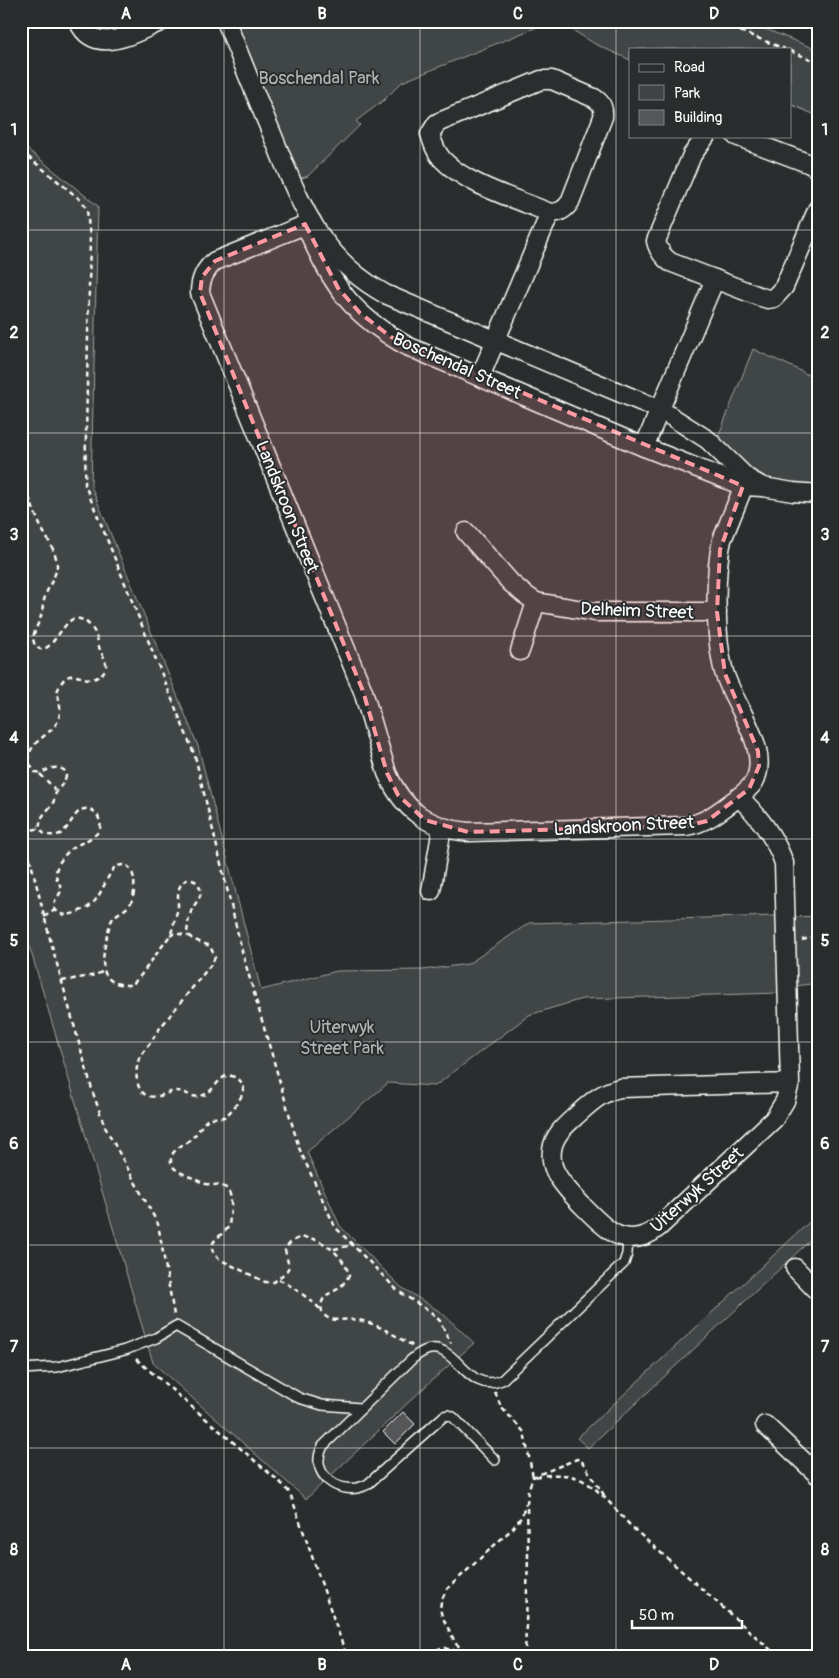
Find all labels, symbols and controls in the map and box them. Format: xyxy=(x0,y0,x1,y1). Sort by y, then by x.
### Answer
text: A xyxy=(121,4,132,24)
text: B xyxy=(317,4,327,24)
text: C xyxy=(513,4,523,24)
text: D xyxy=(709,4,719,24)
legend xyxy=(629,48,792,138)
text: Road xyxy=(674,58,705,77)
park label: Boschendal Park xyxy=(258,67,380,90)
text: Park xyxy=(674,84,701,103)
text: Building xyxy=(674,108,722,127)
text: 1 xyxy=(11,120,17,140)
text: 1 xyxy=(822,120,828,140)
text: 2 xyxy=(10,323,19,343)
text: 2 xyxy=(821,323,830,343)
street label: Boschendal Street xyxy=(389,327,526,405)
street label: Landskroon Street xyxy=(250,437,324,577)
text: 3 xyxy=(10,525,19,545)
text: 3 xyxy=(821,525,830,545)
street label: Delheim Street xyxy=(580,598,695,624)
text: 4 xyxy=(9,728,19,748)
text: 4 xyxy=(820,728,830,748)
street label: Landskroon Street xyxy=(553,811,696,841)
text: 5 xyxy=(10,931,19,951)
text: 5 xyxy=(821,931,830,951)
park label: Uiterwyk Street Park xyxy=(300,1016,385,1060)
text: 6 xyxy=(9,1134,19,1154)
text: 6 xyxy=(820,1134,830,1154)
street label: Uiterwyk Street xyxy=(646,1142,749,1238)
text: 7 xyxy=(10,1337,19,1357)
text: 7 xyxy=(821,1337,830,1357)
text: 8 xyxy=(10,1540,18,1560)
text: 8 xyxy=(821,1540,829,1560)
scale bar xyxy=(632,1598,742,1630)
text: 50 m xyxy=(639,1606,674,1625)
text: A xyxy=(121,1655,132,1675)
text: B xyxy=(317,1655,327,1675)
text: C xyxy=(513,1655,523,1675)
text: D xyxy=(709,1655,719,1675)

